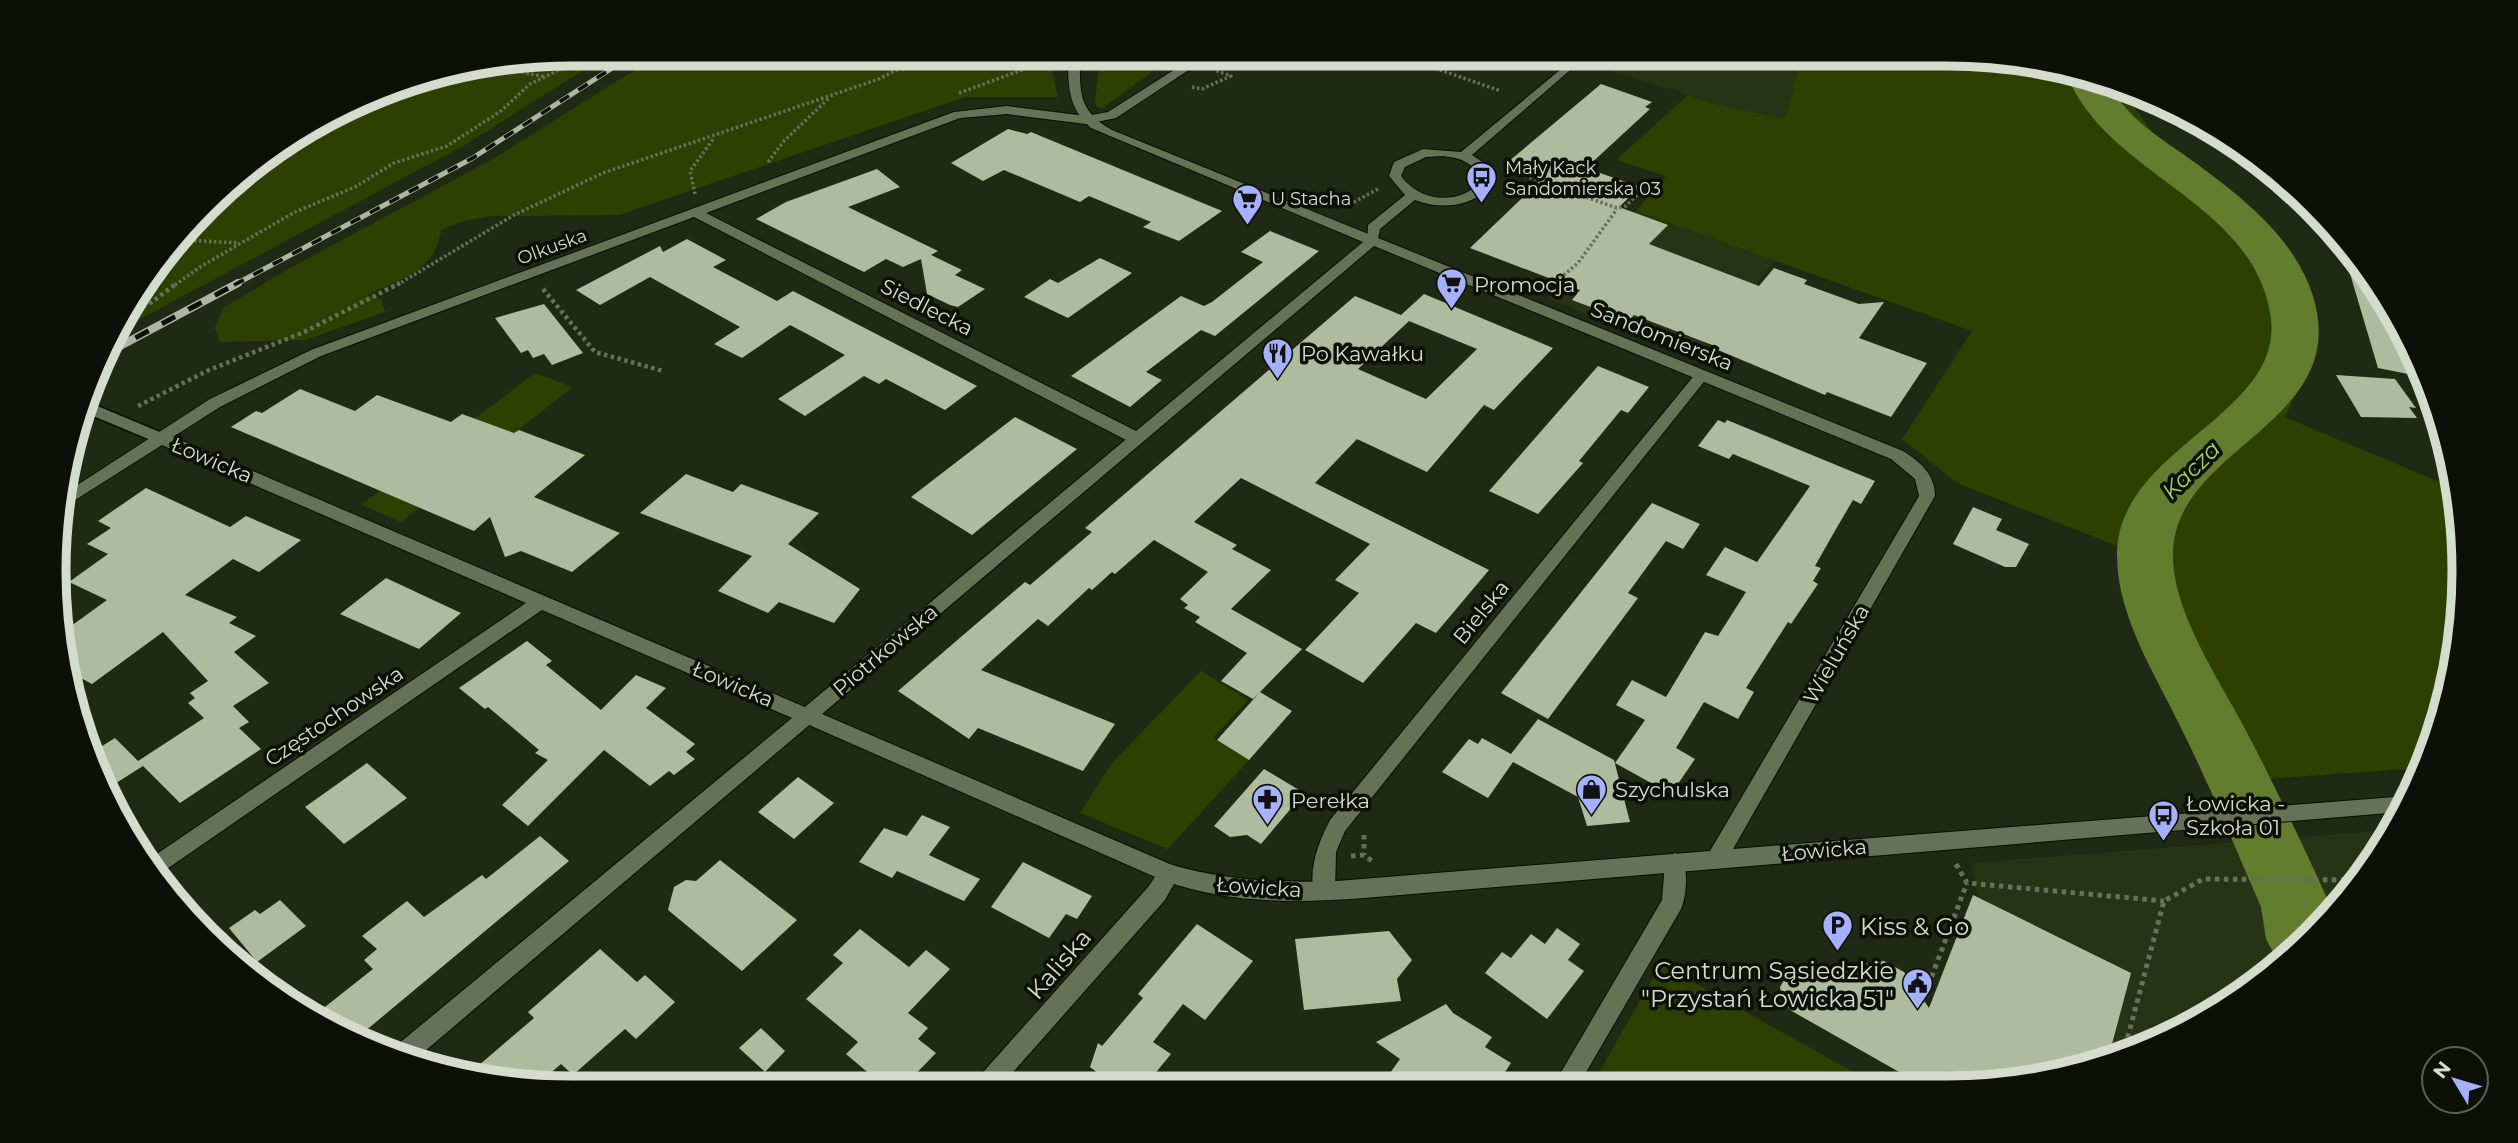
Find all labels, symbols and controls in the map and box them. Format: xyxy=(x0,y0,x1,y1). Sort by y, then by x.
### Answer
place label: Mały Kack Sandomierska 03 xyxy=(1505,157,1661,200)
bus stop icon: Mały Kack Sandomierska 03 xyxy=(1465,161,1499,205)
supermarket icon: U Stacha xyxy=(1231,182,1265,226)
place label: U Stacha xyxy=(1271,188,1351,210)
street label: Olkuska xyxy=(514,224,590,270)
supermarket icon: Promocja xyxy=(1434,267,1468,311)
place label: Promocja xyxy=(1474,272,1575,297)
street label: Siedlecka xyxy=(877,273,977,341)
street label: Sandomierska xyxy=(1587,296,1737,376)
restaurant icon: Po Kawałku xyxy=(1261,336,1295,380)
place label: Po Kawałku xyxy=(1301,341,1424,366)
street label: Łowicka xyxy=(168,432,256,488)
water label: Kacza xyxy=(2156,435,2226,505)
street label: Bielska xyxy=(1448,575,1514,649)
street label: Piotrkowska xyxy=(828,599,942,701)
street label: Wieluńska xyxy=(1798,600,1874,708)
street label: Łowicka xyxy=(689,656,777,712)
street label: Częstochowska xyxy=(260,661,408,771)
shop icon: Szychulska xyxy=(1575,772,1609,816)
place label: Szychulska xyxy=(1615,777,1730,802)
pharmacy icon: Perełka xyxy=(1251,783,1285,827)
place label: Perełka xyxy=(1291,788,1370,813)
place label: Łowicka - Szkoła 01 xyxy=(2186,791,2285,840)
bus stop icon: Łowicka - Szkoła 01 xyxy=(2146,798,2180,842)
street label: Łowicka xyxy=(1780,834,1868,866)
street label: Łowicka xyxy=(1215,872,1303,902)
parking icon: Kiss & Go xyxy=(1820,909,1854,953)
place label: Kiss & Go xyxy=(1860,912,1969,941)
street label: Kaliska xyxy=(1021,923,1097,1005)
place label: Centrum Sąsiedzkie "Przystań Łowicka 51" xyxy=(1641,956,1894,1013)
public building icon: Centrum Sąsiedzkie "Przystań Łowicka 51" xyxy=(1900,967,1934,1011)
north arrow xyxy=(2420,1045,2490,1115)
text: N xyxy=(2428,1057,2456,1083)

